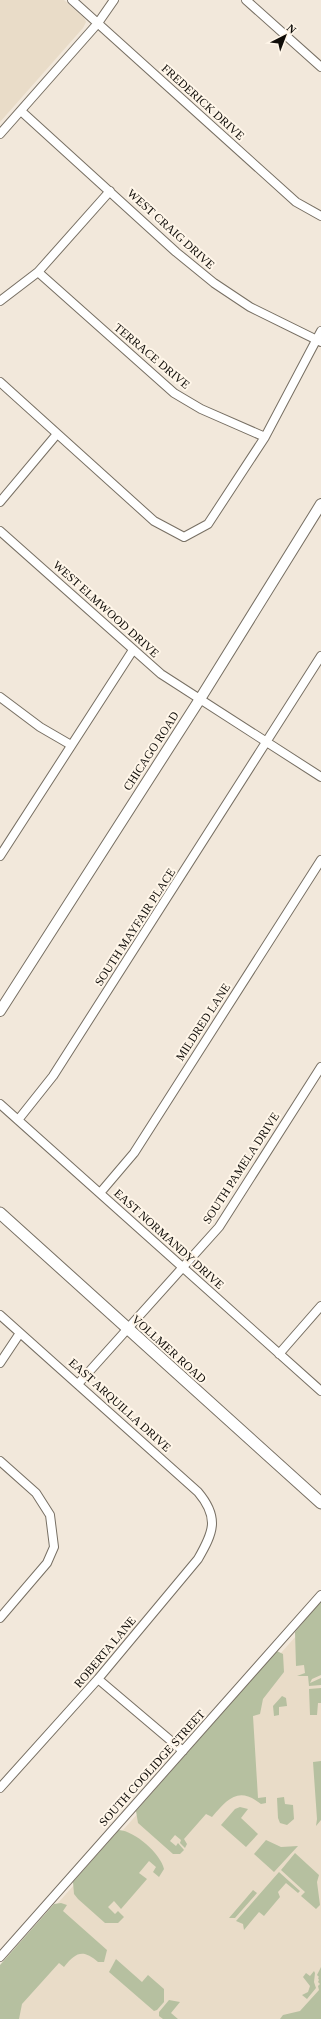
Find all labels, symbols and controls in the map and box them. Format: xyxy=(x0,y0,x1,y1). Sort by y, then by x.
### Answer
north arrow xyxy=(265,16,305,56)
text: N xyxy=(285,21,299,36)
street label: FREDERICK DRIVE xyxy=(159,61,247,143)
street label: WEST CRAIG DRIVE xyxy=(125,186,217,272)
street label: TERRACE DRIVE xyxy=(111,320,193,392)
street label: WEST ELMWOOD DRIVE xyxy=(50,558,162,660)
street label: CHICAGO ROAD xyxy=(120,708,182,793)
street label: SOUTH MAYFAIR PLACE xyxy=(92,866,178,988)
street label: MILDRED LANE xyxy=(173,981,233,1063)
street label: SOUTH PAMELA DRIVE xyxy=(200,1110,282,1226)
street label: EAST NORMANDY DRIVE xyxy=(111,1186,227,1292)
street label: VOLLMER ROAD xyxy=(129,1312,209,1386)
street label: EAST ARQUILLA DRIVE xyxy=(66,1355,174,1455)
street label: ROBERTA LANE xyxy=(71,1614,139,1690)
street label: SOUTH COOLIDGE STREET xyxy=(96,1707,208,1829)

